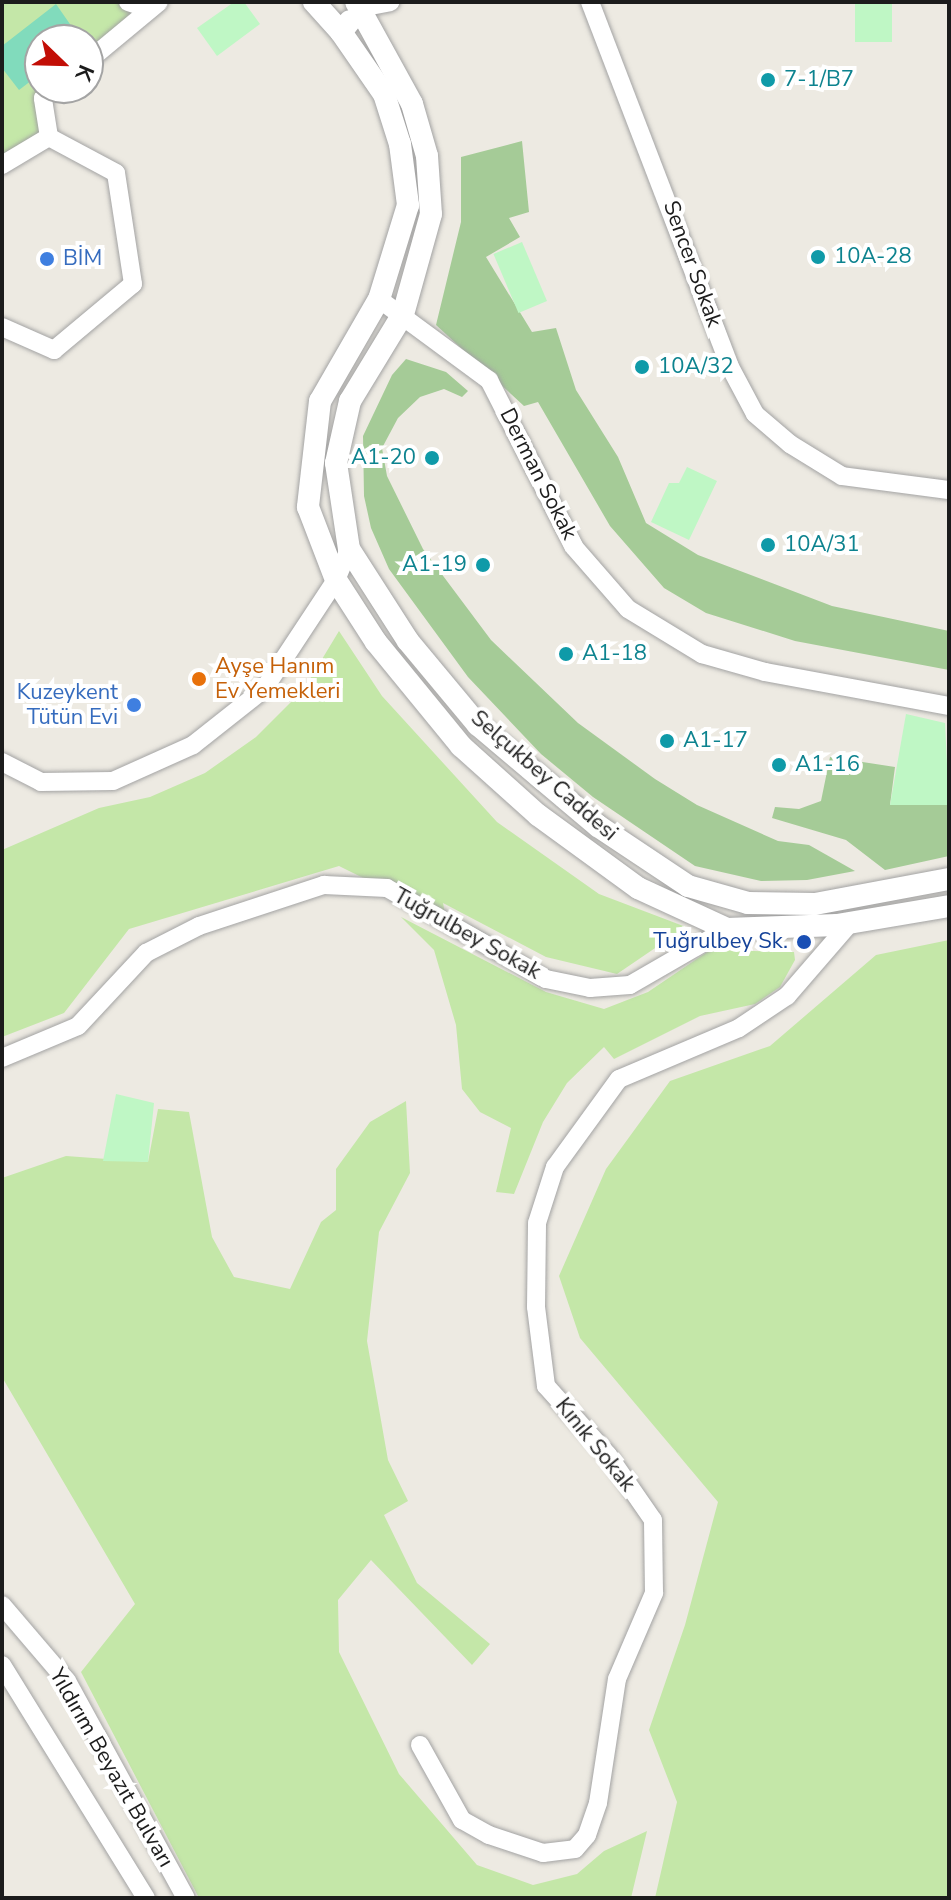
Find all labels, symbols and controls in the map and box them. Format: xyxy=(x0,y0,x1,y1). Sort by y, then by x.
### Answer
north arrow xyxy=(24,24,104,104)
text: K xyxy=(68,60,101,85)
place label: 7-1/B7 xyxy=(784,67,854,93)
marker: 7-1/B7 xyxy=(759,71,777,89)
street label: Sencer Sokak xyxy=(657,197,727,331)
place label: 10A-28 xyxy=(834,244,912,270)
place label: BİM xyxy=(63,246,102,272)
marker: 10A-28 xyxy=(809,248,827,266)
marker: BİM xyxy=(38,250,56,268)
place label: 10A/32 xyxy=(658,354,734,380)
marker: 10A/32 xyxy=(633,358,651,376)
street label: Derman Sokak xyxy=(494,404,582,544)
place label: A1-20 xyxy=(351,445,416,471)
marker: A1-20 xyxy=(423,449,441,467)
place label: 10A/31 xyxy=(784,532,860,558)
marker: 10A/31 xyxy=(759,536,777,554)
place label: A1-19 xyxy=(402,552,467,578)
marker: A1-19 xyxy=(474,556,492,574)
place label: A1-18 xyxy=(582,641,647,667)
marker: A1-18 xyxy=(557,645,575,663)
place label: Ayşe Hanım Ev Yemekleri xyxy=(215,653,340,704)
marker: Ayşe Hanım Ev Yemekleri xyxy=(190,670,208,688)
place label: Kuzeykent Tütün Evi xyxy=(17,679,118,730)
marker: Kuzeykent Tütün Evi xyxy=(125,696,143,714)
street label: Selçukbey Caddesi xyxy=(465,705,623,847)
place label: A1-17 xyxy=(683,728,748,754)
marker: A1-17 xyxy=(658,732,676,750)
place label: A1-16 xyxy=(795,752,860,778)
marker: A1-16 xyxy=(770,756,788,774)
street label: Tuğrulbey Sokak xyxy=(389,883,545,985)
place label: Tuğrulbey Sk. xyxy=(653,929,788,955)
marker: Tuğrulbey Sk. xyxy=(795,933,813,951)
street label: Kınık Sokak xyxy=(549,1393,641,1497)
street label: Yıldırım Beyazıt Bulvarı xyxy=(43,1664,179,1872)

